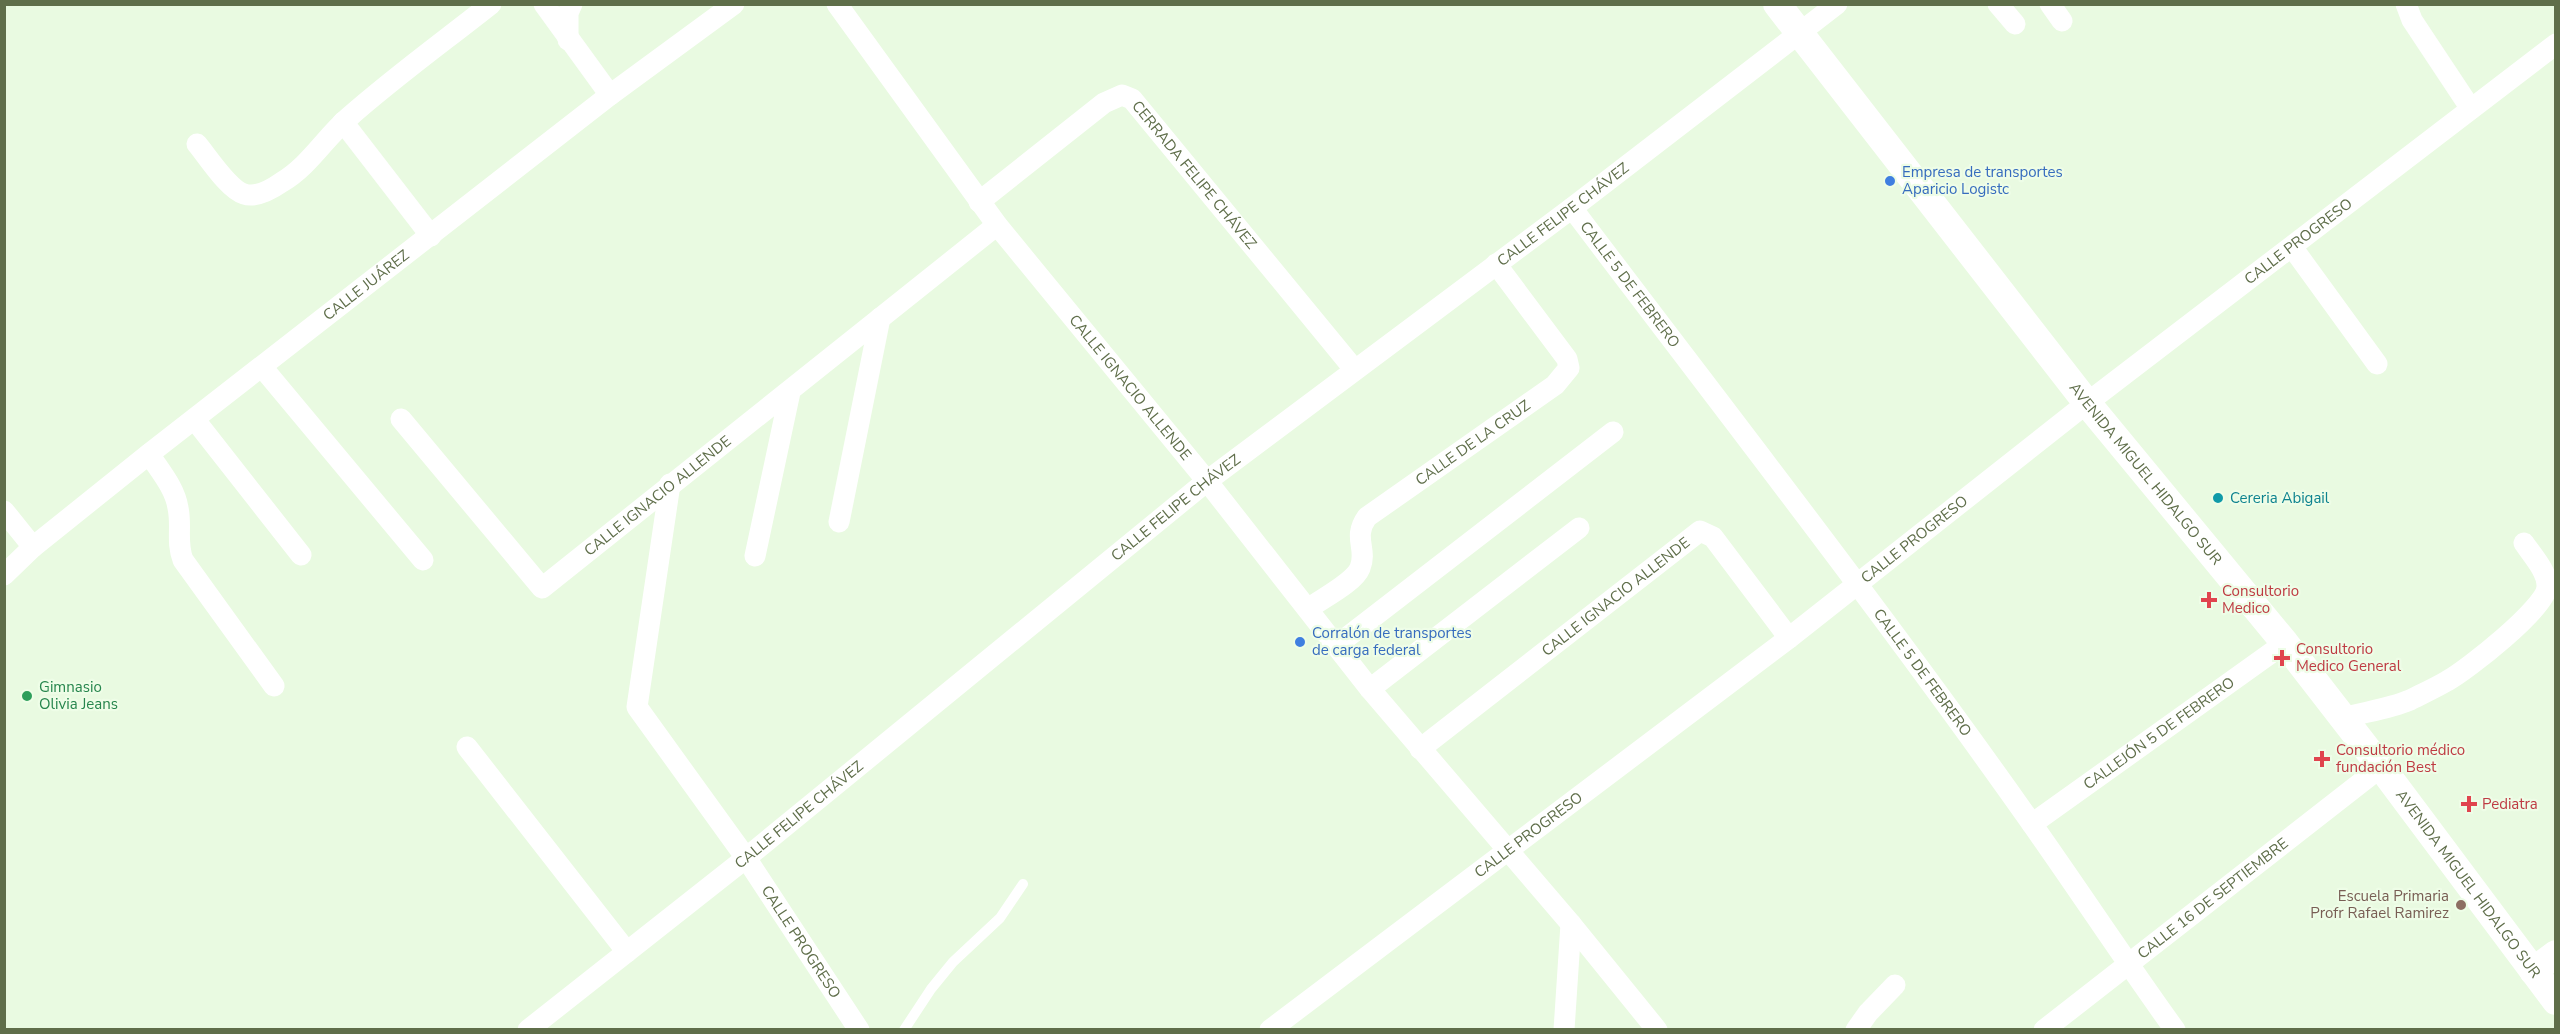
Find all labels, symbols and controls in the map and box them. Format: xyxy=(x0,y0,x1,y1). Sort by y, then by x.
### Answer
street label: CERRADA FELIPE CHÁVEZ xyxy=(1127,97,1261,253)
street label: CALLE FELIPE CHÁVEZ xyxy=(1493,158,1633,271)
place label: Empresa de transportes Aparicio Logistc xyxy=(1902,162,2063,199)
marker: Empresa de transportes Aparicio Logistc xyxy=(1883,174,1897,188)
street label: CALLE PROGRESO xyxy=(2240,194,2356,289)
street label: CALLE 5 DE FEBRERO xyxy=(1576,217,1684,352)
street label: CALLE JUÁREZ xyxy=(319,245,413,325)
street label: CALLE IGNACIO ALLENDE xyxy=(1065,311,1196,464)
street label: AVENIDA MIGUEL HIDALGO SUR xyxy=(2065,378,2226,569)
street label: CALLE DE LA CRUZ xyxy=(1411,395,1534,490)
street label: CALLE IGNACIO ALLENDE xyxy=(580,431,735,561)
street label: CALLE FELIPE CHÁVEZ xyxy=(1107,450,1244,566)
place label: Cereria Abigail xyxy=(2230,488,2330,508)
street label: CALLE PROGRESO xyxy=(1857,491,1972,588)
marker: Cereria Abigail xyxy=(2211,491,2225,505)
street label: CALLE IGNACIO ALLENDE xyxy=(1537,533,1694,661)
place label: Consultorio Medico xyxy=(2222,581,2299,618)
marker: Consultorio Medico xyxy=(2200,591,2218,609)
street label: CALLE 5 DE FEBRERO xyxy=(1869,605,1976,740)
place label: Corralón de transportes de carga federal xyxy=(1312,623,1472,660)
marker: Corralón de transportes de carga federal xyxy=(1293,635,1307,649)
place label: Consultorio Medico General xyxy=(2296,639,2402,676)
marker: Consultorio Medico General xyxy=(2273,649,2291,667)
street label: CALLEJÓN 5 DE FEBRERO xyxy=(2079,672,2238,794)
place label: Gimnasio Olivia Jeans xyxy=(39,677,118,714)
marker: Gimnasio Olivia Jeans xyxy=(20,689,34,703)
place label: Consultorio médico fundación Best xyxy=(2336,740,2465,777)
marker: Consultorio médico fundación Best xyxy=(2313,750,2331,768)
street label: CALLE FELIPE CHÁVEZ xyxy=(730,756,867,873)
street label: AVENIDA MIGUEL HIDALGO SUR xyxy=(2391,785,2545,982)
street label: CALLE PROGRESO xyxy=(1470,787,1587,882)
place label: Pediatra xyxy=(2482,794,2538,814)
marker: Pediatra xyxy=(2460,795,2478,813)
street label: CALLE 16 DE SEPTIEMBRE xyxy=(2133,833,2292,963)
street label: CALLE PROGRESO xyxy=(757,882,845,1002)
place label: Escuela Primaria Profr Rafael Ramirez xyxy=(2310,886,2449,923)
marker: Escuela Primaria Profr Rafael Ramirez xyxy=(2454,898,2468,912)

